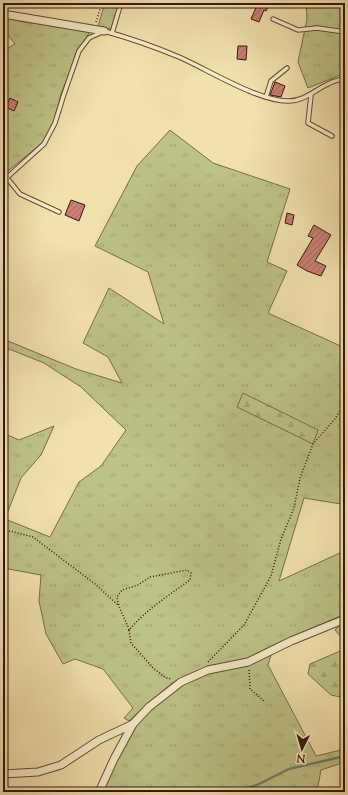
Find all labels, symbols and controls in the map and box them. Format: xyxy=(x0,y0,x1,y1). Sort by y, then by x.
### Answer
north arrow xyxy=(282,729,322,769)
text: N xyxy=(296,750,307,766)

